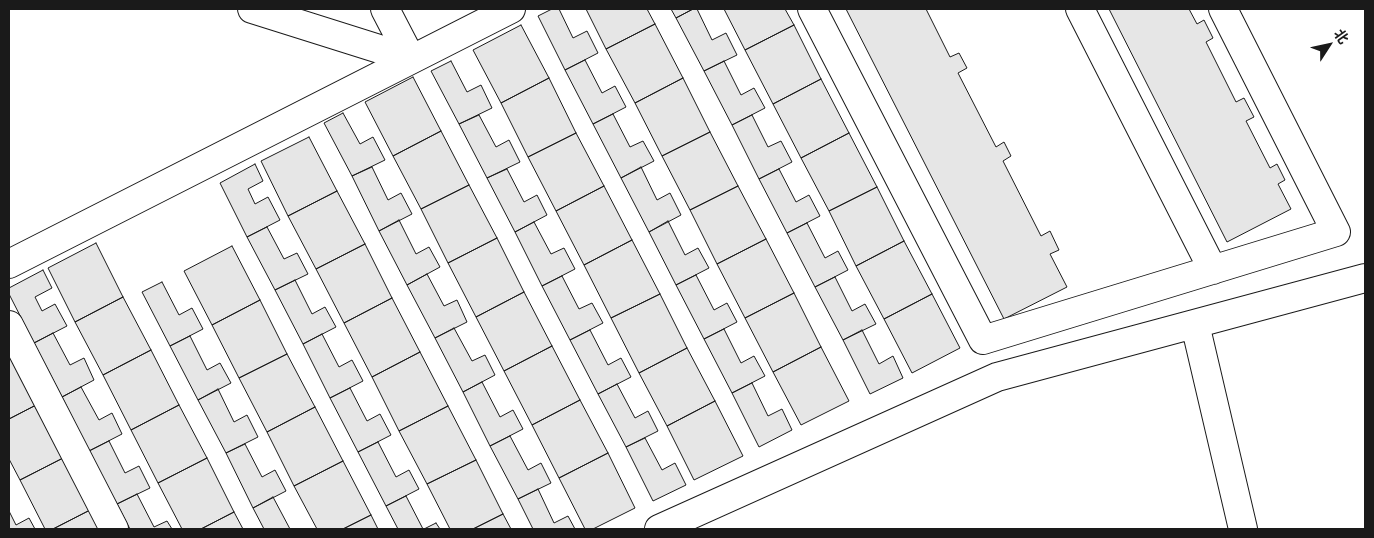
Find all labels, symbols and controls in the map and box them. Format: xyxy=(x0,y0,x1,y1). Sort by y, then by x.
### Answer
north arrow xyxy=(1304,20,1354,70)
text: 北 xyxy=(1330,25,1353,47)

